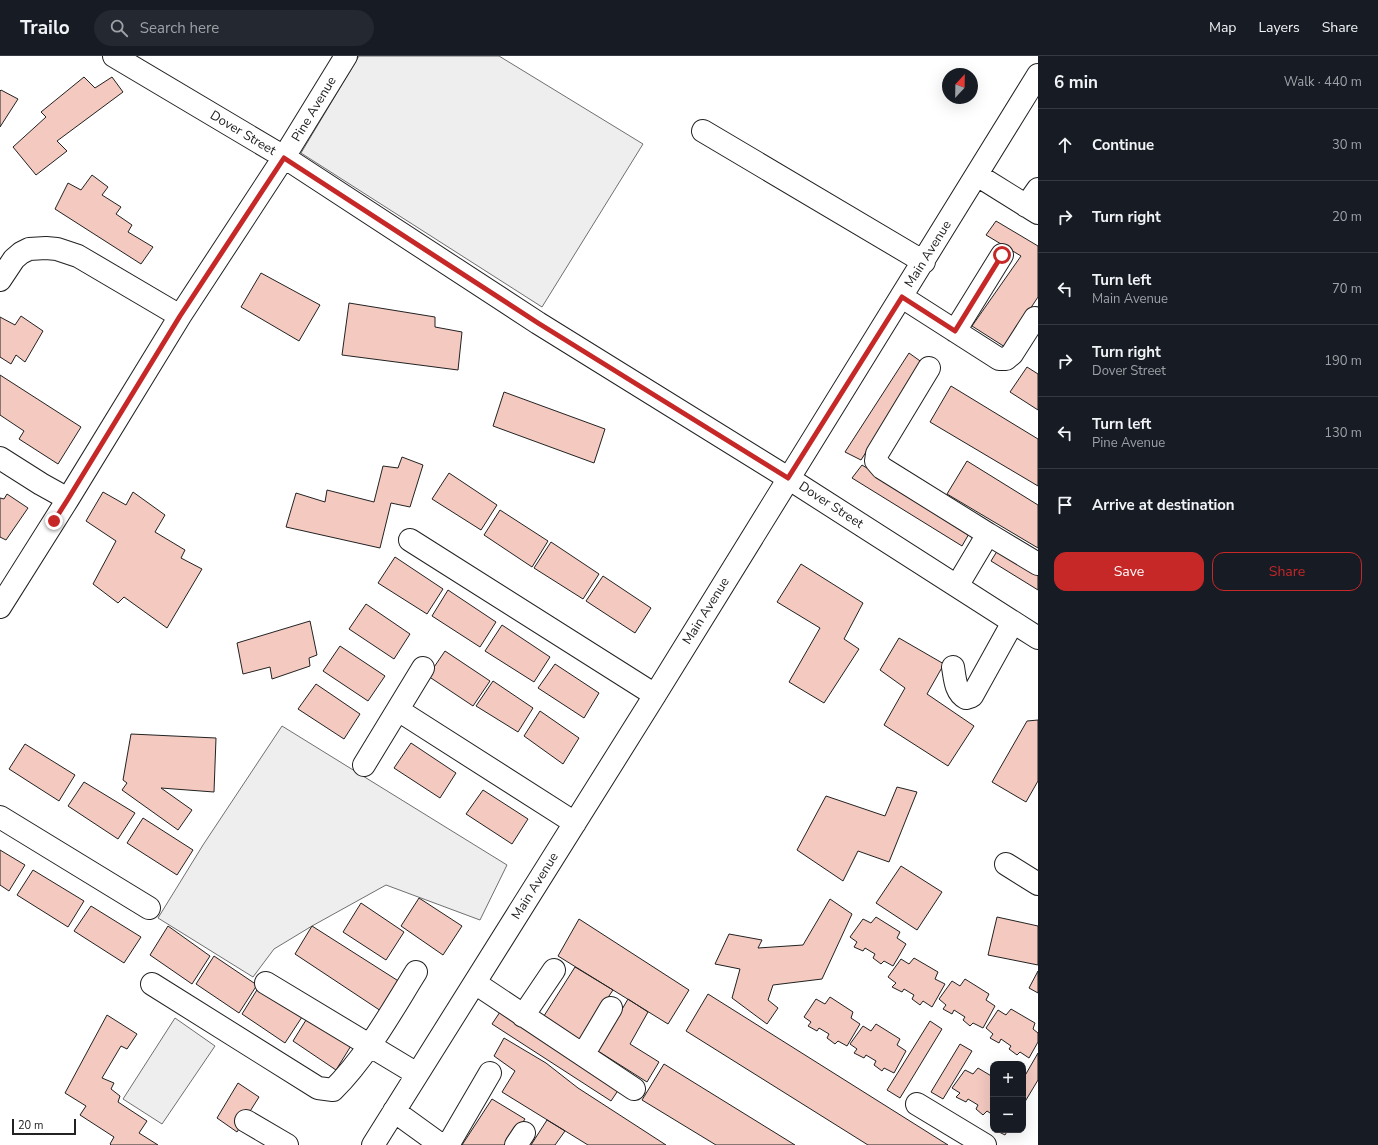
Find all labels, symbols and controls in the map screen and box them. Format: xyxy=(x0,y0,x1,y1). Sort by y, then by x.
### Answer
search box xyxy=(94,10,374,46)
text: Trailo xyxy=(20,15,70,41)
icon: search xyxy=(108,17,130,39)
text: Search here xyxy=(140,18,219,38)
text: Map xyxy=(1209,18,1236,37)
text: Layers xyxy=(1258,18,1300,37)
text: Share xyxy=(1322,18,1358,37)
north arrow xyxy=(942,68,978,104)
text: 6 min xyxy=(1054,71,1098,94)
street label: Pine Avenue xyxy=(287,73,341,145)
text: Walk · 440 m xyxy=(1284,73,1362,91)
street label: Dover Street xyxy=(207,106,280,160)
icon: ahead xyxy=(1054,134,1076,156)
text: Continue xyxy=(1092,135,1154,155)
text: 30 m xyxy=(1332,136,1362,154)
icon: right xyxy=(1054,206,1076,228)
text: Turn right xyxy=(1092,207,1161,227)
text: 20 m xyxy=(1332,208,1362,226)
street label: Main Avenue xyxy=(900,217,956,291)
route start xyxy=(993,246,1011,264)
text: Turn left xyxy=(1092,270,1151,290)
icon: left xyxy=(1054,278,1076,300)
text: 70 m xyxy=(1332,280,1362,298)
text: Main Avenue xyxy=(1092,290,1168,308)
text: Turn right xyxy=(1092,342,1161,362)
icon: right xyxy=(1054,350,1076,372)
text: 190 m xyxy=(1324,352,1362,370)
text: Dover Street xyxy=(1092,362,1166,380)
text: Turn left xyxy=(1092,414,1151,434)
icon: left xyxy=(1054,422,1076,444)
text: 130 m xyxy=(1324,424,1362,442)
text: Pine Avenue xyxy=(1092,434,1165,452)
street label: Dover Street xyxy=(795,477,867,533)
icon: arrive xyxy=(1054,494,1076,516)
text: Arrive at destination xyxy=(1092,495,1235,515)
route end xyxy=(45,512,63,530)
button: Save xyxy=(1054,552,1204,591)
button: Share xyxy=(1212,552,1362,591)
street label: Main Avenue xyxy=(678,574,734,648)
street label: Main Avenue xyxy=(507,849,563,923)
map controls xyxy=(990,1061,1026,1133)
button: + xyxy=(990,1061,1026,1097)
button: − xyxy=(990,1097,1026,1133)
scale bar xyxy=(12,1117,76,1136)
text: 20 m xyxy=(18,1118,43,1133)

